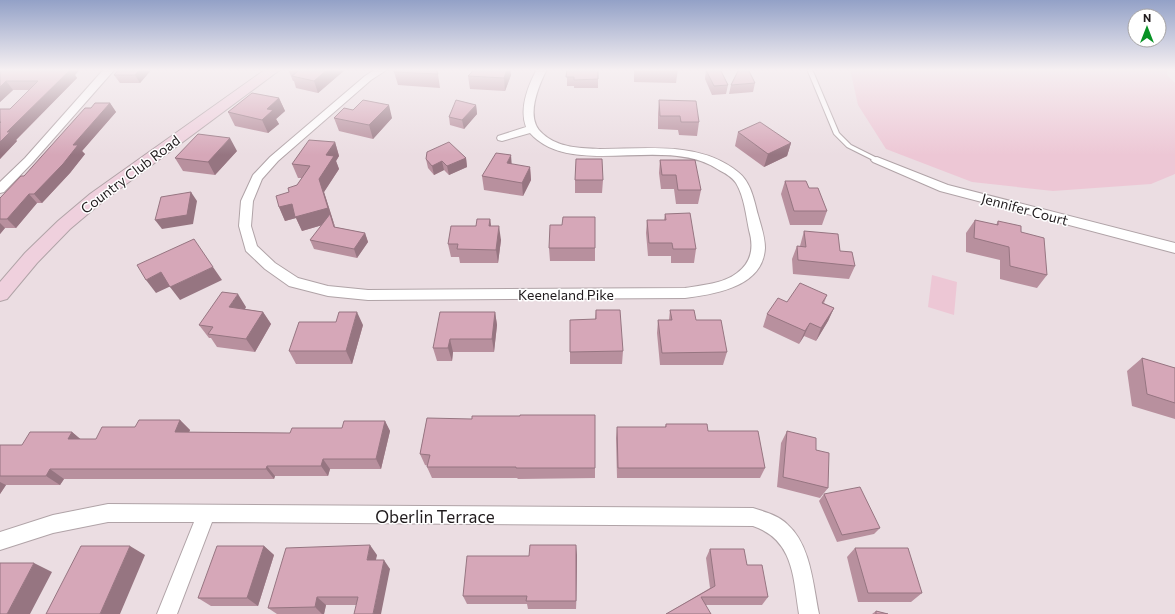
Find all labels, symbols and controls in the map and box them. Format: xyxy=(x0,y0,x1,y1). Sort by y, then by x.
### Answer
north arrow xyxy=(1127,8,1167,48)
text: N xyxy=(1143,11,1151,24)
street label: Country Club Road xyxy=(77,131,183,217)
street label: Jennifer Court xyxy=(980,189,1070,229)
street label: Keeneland Pike xyxy=(518,286,614,303)
street label: Oberlin Terrace xyxy=(375,506,495,527)

